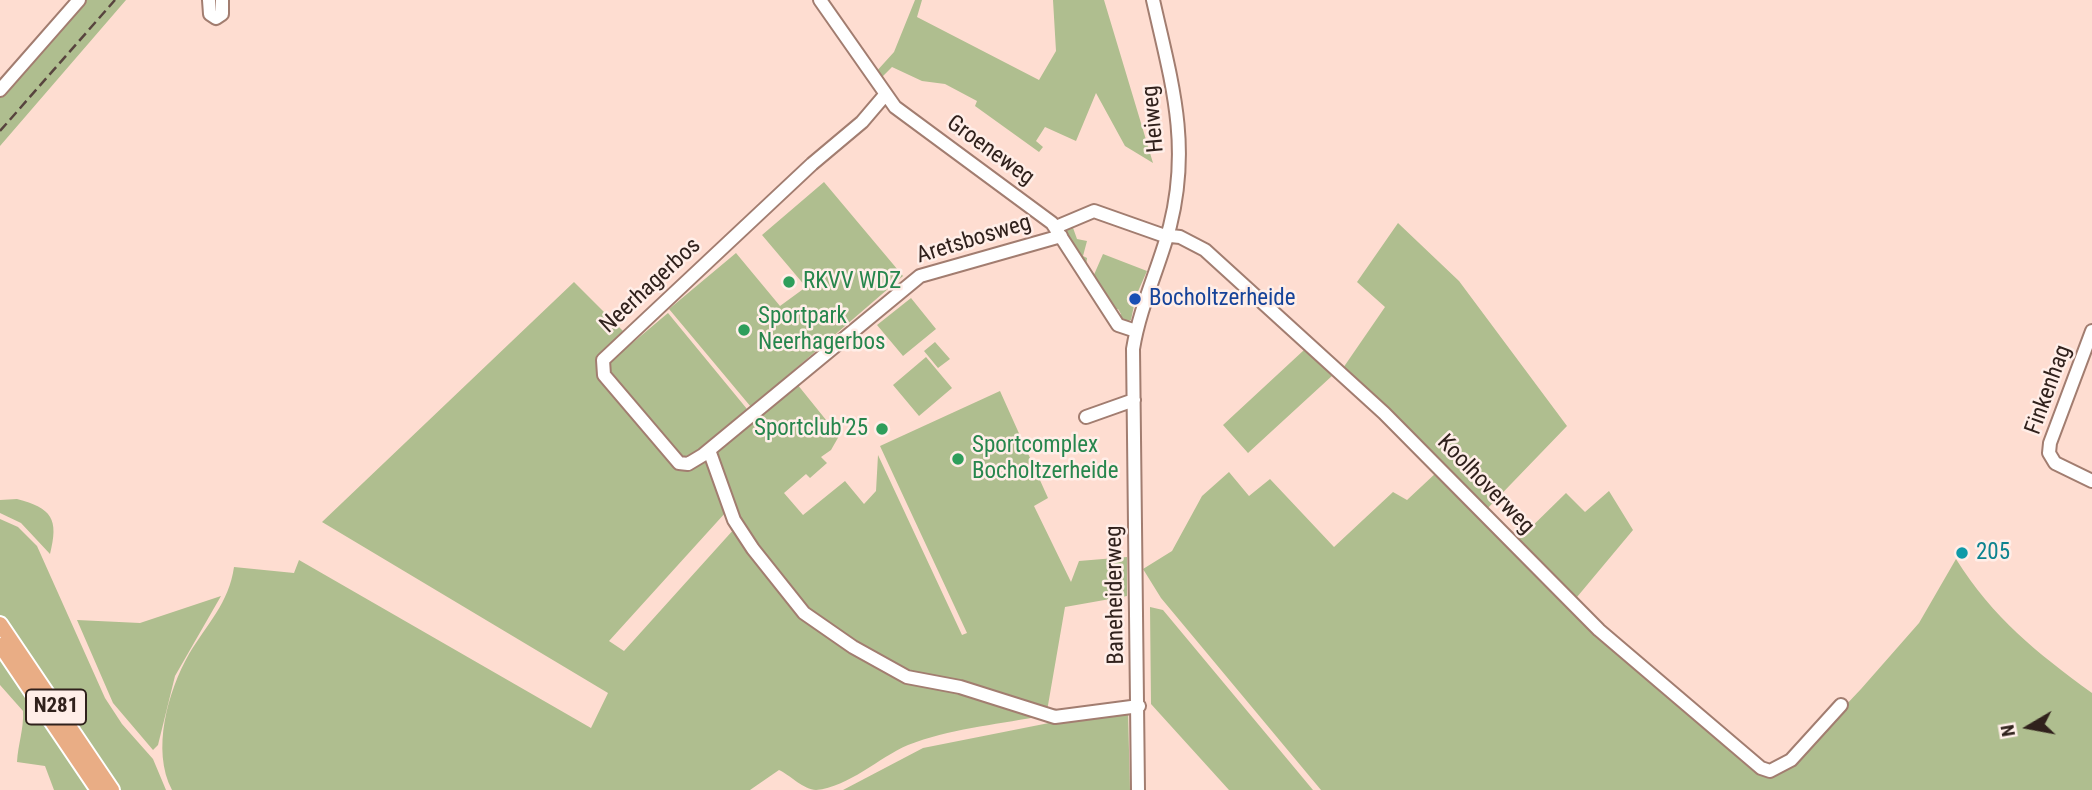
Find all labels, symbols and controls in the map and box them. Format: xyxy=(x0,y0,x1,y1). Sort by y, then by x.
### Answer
street label: Heiweg xyxy=(1137,84,1171,154)
street label: Groeneweg xyxy=(941,110,1039,192)
street label: Aretsbosweg xyxy=(913,209,1035,271)
street label: Neerhagerbos xyxy=(595,232,707,340)
place label: RKVV WDZ xyxy=(803,268,901,296)
marker: RKVV WDZ xyxy=(781,274,797,290)
place label: Bocholtzerheide xyxy=(1149,285,1296,313)
marker: Bocholtzerheide xyxy=(1127,291,1143,307)
place label: Sportpark Neerhagerbos xyxy=(758,303,885,357)
marker: Sportpark Neerhagerbos xyxy=(736,322,752,338)
street label: Finkenhag xyxy=(2020,342,2078,438)
place label: Sportclub'25 xyxy=(754,415,868,443)
marker: Sportclub'25 xyxy=(874,421,890,437)
street label: Koolhoverweg xyxy=(1431,429,1539,541)
place label: Sportcomplex Bocholtzerheide xyxy=(972,432,1119,486)
marker: Sportcomplex Bocholtzerheide xyxy=(950,451,966,467)
street label: Baneheiderweg xyxy=(1101,525,1131,665)
place label: 205 xyxy=(1976,539,2010,567)
marker: 205 xyxy=(1954,545,1970,561)
road number: N281 xyxy=(26,690,86,724)
north arrow xyxy=(1994,692,2064,762)
text: N xyxy=(1995,723,2020,738)

